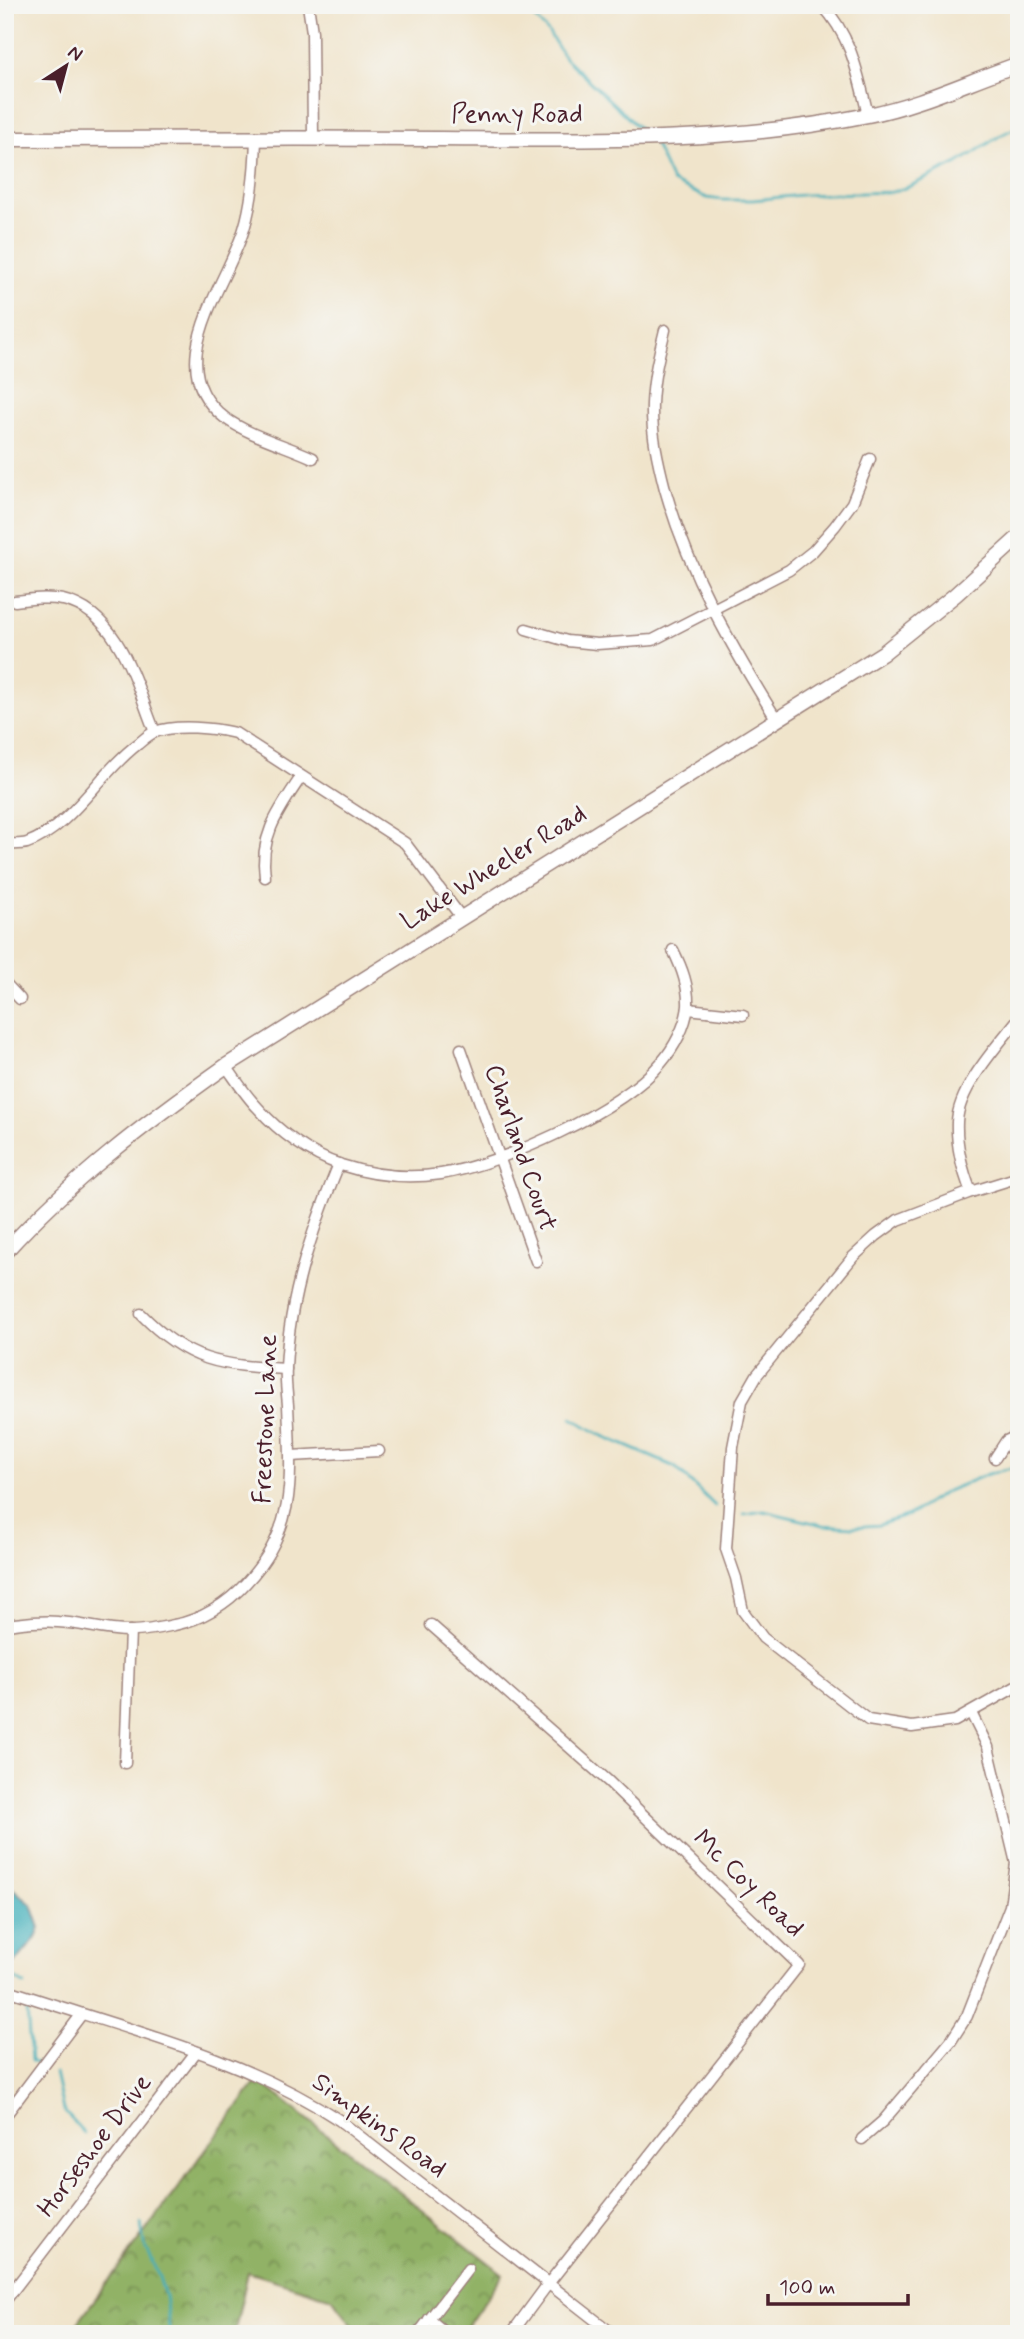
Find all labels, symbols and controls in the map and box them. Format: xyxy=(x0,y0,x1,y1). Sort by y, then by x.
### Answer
north arrow xyxy=(32,32,102,102)
text: N xyxy=(63,40,88,67)
street label: Penny Road xyxy=(451,98,583,132)
street label: Lake Wheeler Road xyxy=(395,797,593,939)
street label: Charland Court xyxy=(476,1060,564,1236)
street label: Freestone Lane xyxy=(246,1333,286,1504)
street label: Mc Coy Road xyxy=(685,1822,811,1946)
street label: Simpkins Road xyxy=(305,2066,453,2186)
street label: Horseshoe Drive xyxy=(30,2067,160,2224)
scale bar xyxy=(768,2262,908,2306)
text: 100 m xyxy=(779,2274,835,2302)

